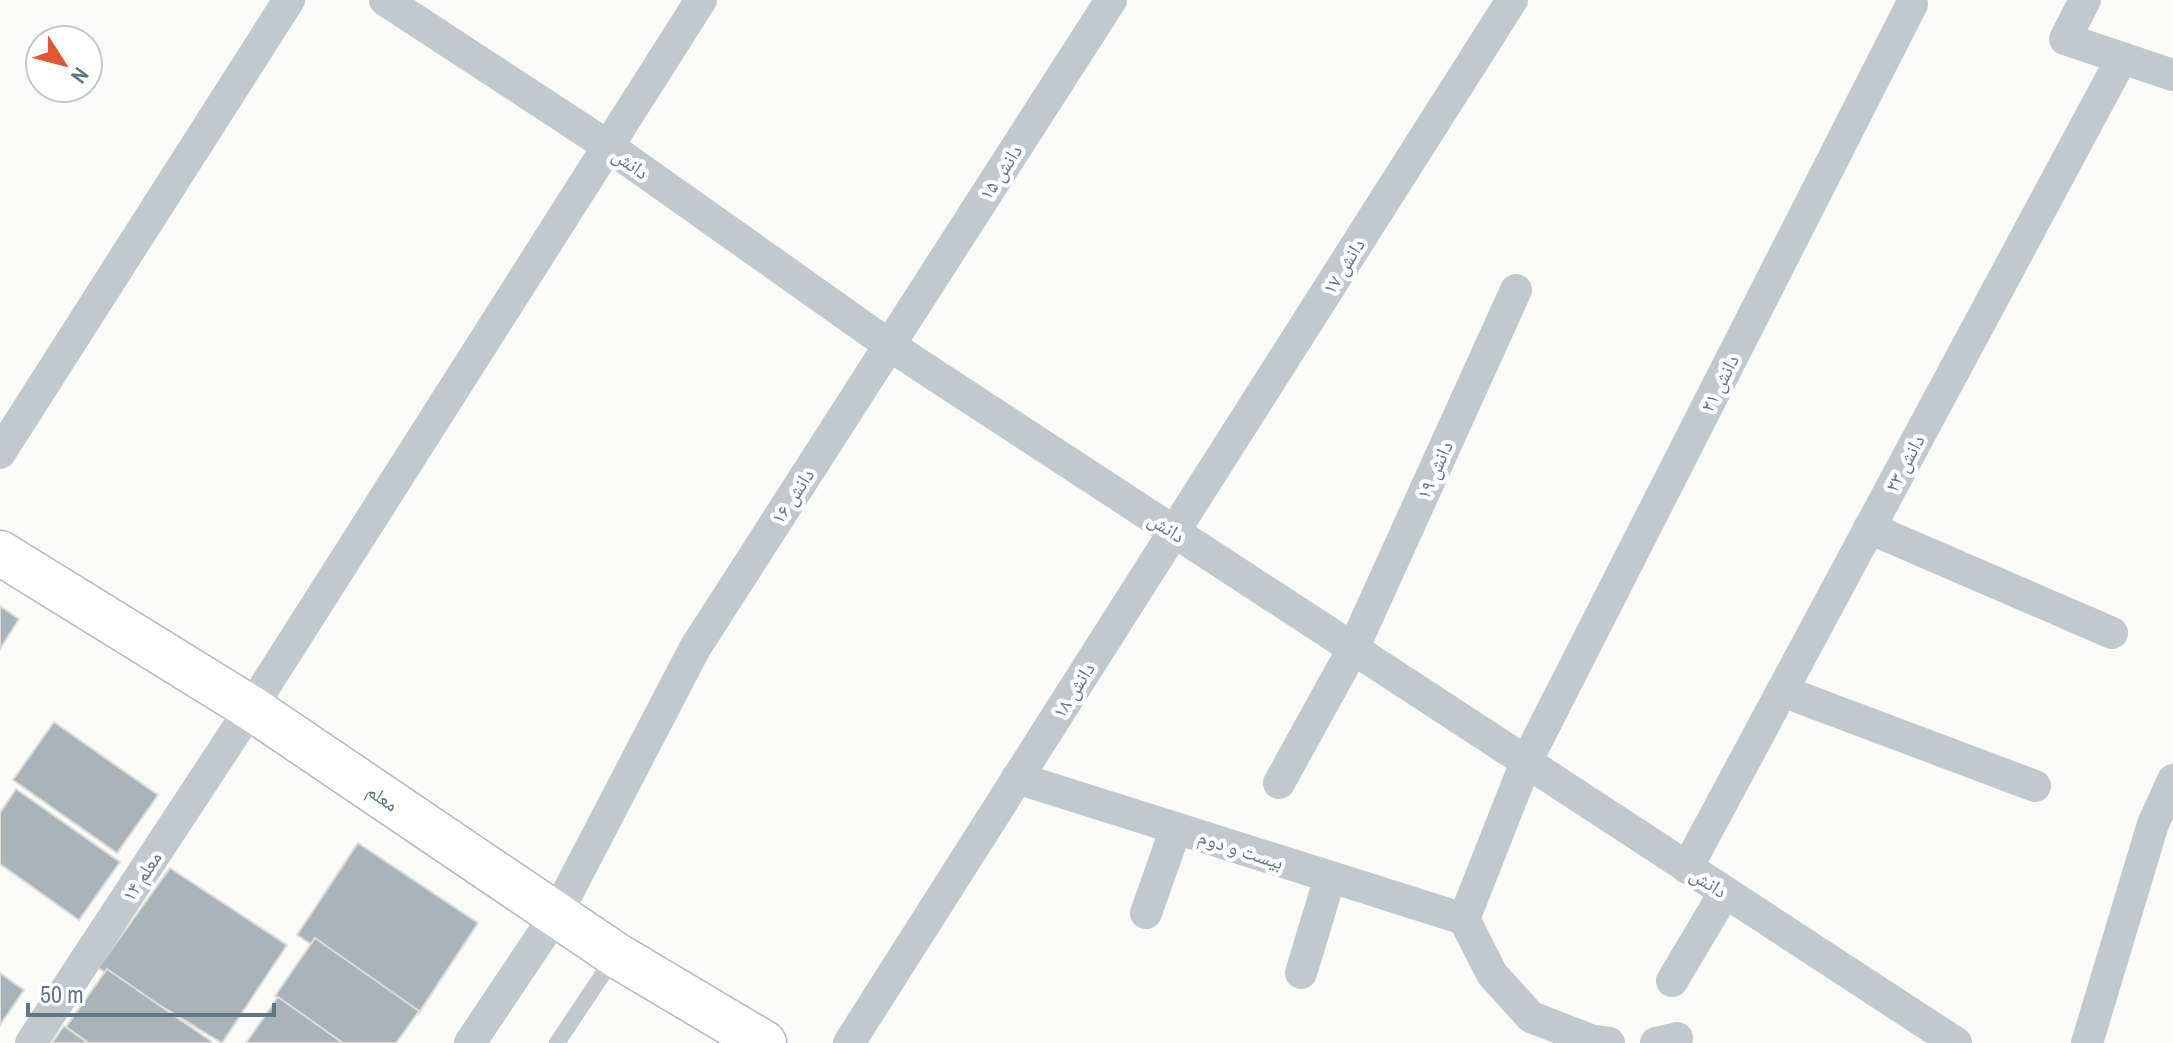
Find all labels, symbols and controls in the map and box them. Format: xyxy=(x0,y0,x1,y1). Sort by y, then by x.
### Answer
north arrow xyxy=(24,24,104,104)
text: N xyxy=(64,62,96,90)
street label: دانش ۱۵ xyxy=(972,139,1028,205)
street label: دانش xyxy=(607,141,655,185)
street label: دانش ۱۷ xyxy=(1315,233,1371,299)
street label: دانش ٢١ xyxy=(1693,350,1745,416)
street label: دانش ٢٣ xyxy=(1878,430,1930,496)
street label: دانش ١٩ xyxy=(1409,436,1459,504)
street label: دانش ۱۶ xyxy=(764,463,820,529)
street label: دانش xyxy=(1143,505,1191,549)
street label: دانش ١٨ xyxy=(1045,657,1101,723)
street label: معلم xyxy=(361,777,404,818)
street label: بیست و دوم xyxy=(1195,823,1287,876)
street label: معلم ۱۴ xyxy=(115,845,168,907)
street label: دانش xyxy=(1685,860,1733,904)
scale bar xyxy=(28,967,274,1017)
text: 50 m xyxy=(40,978,84,1010)

